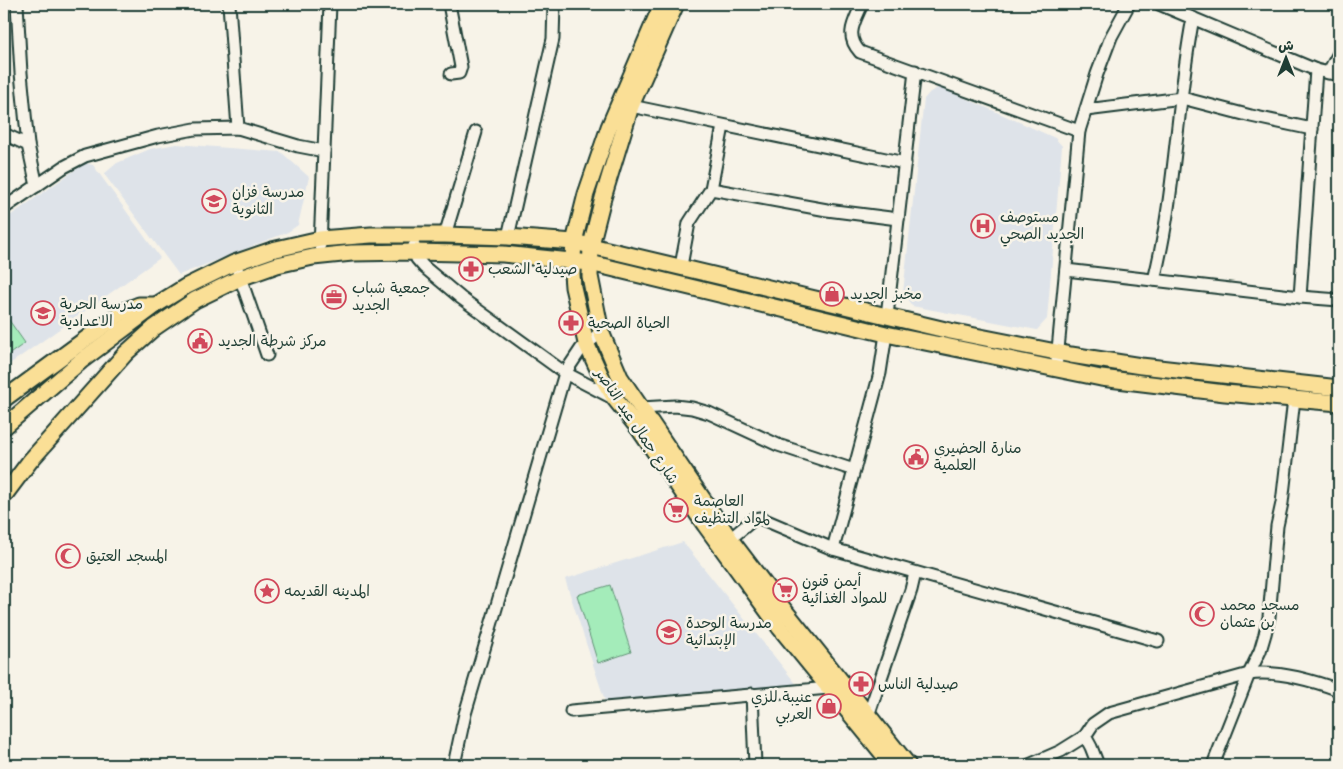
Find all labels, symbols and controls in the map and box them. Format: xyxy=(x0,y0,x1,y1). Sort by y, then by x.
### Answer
north arrow xyxy=(1260,32,1310,82)
text: ش xyxy=(1278,35,1294,54)
place label: مدرسة فزان الثانوية xyxy=(232,181,304,219)
school or university icon: مدرسة فزان الثانوية xyxy=(201,188,227,214)
place label: مستوصف الجديد الصحي xyxy=(1000,206,1084,247)
hospital icon: مستوصف الجديد الصحي xyxy=(970,213,996,239)
pharmacy icon: صيدلية الشعب xyxy=(458,256,484,282)
place label: صيدلية الشعب xyxy=(488,258,577,278)
place label: جمعية شباب الجديد xyxy=(352,277,430,314)
shop icon: مخبز الجديد xyxy=(819,281,845,307)
place label: مخبز الجديد xyxy=(850,283,922,303)
office icon: جمعية شباب الجديد xyxy=(321,284,347,310)
place label: مدرسة الحرية الاعدادية xyxy=(60,293,143,330)
school or university icon: مدرسة الحرية الاعدادية xyxy=(30,300,56,326)
pharmacy icon: الحياة الصحية xyxy=(558,310,584,336)
place label: الحياة الصحية xyxy=(588,312,670,332)
public building icon: مركز شرطة الجديد xyxy=(187,328,213,354)
place label: مركز شرطة الجديد xyxy=(218,330,327,350)
street label: شارع جمال عبد الناصر xyxy=(590,363,684,488)
place label: منارة الحضيري العلمية xyxy=(934,437,1022,474)
public building icon: منارة الحضيري العلمية xyxy=(903,444,929,470)
place label: العاصمة لمواد التنظيف xyxy=(694,490,770,527)
supermarket icon: العاصمة لمواد التنظيف xyxy=(663,497,689,523)
mosque icon: المسجد العتيق xyxy=(55,543,81,569)
place label: المسجد العتيق xyxy=(86,545,168,565)
place label: أيمن قنون للمواد الغذائية xyxy=(802,570,887,607)
supermarket icon: أيمن قنون للمواد الغذائية xyxy=(772,577,798,603)
place icon: المدينه القديمه xyxy=(254,578,280,604)
place label: المدينه القديمه xyxy=(284,580,370,600)
place label: مسجد محمد بن عثمان xyxy=(1220,594,1300,631)
mosque icon: مسجد محمد بن عثمان xyxy=(1189,601,1215,627)
place label: مدرسة الوحدة الإبتدائية xyxy=(686,612,772,650)
school or university icon: مدرسة الوحدة الإبتدائية xyxy=(656,619,682,645)
pharmacy icon: صيدلية الناس xyxy=(848,671,874,697)
place label: صيدلية الناس xyxy=(878,673,959,693)
place label: عنيبة للزي العربي xyxy=(751,686,812,727)
shop icon: عنيبة للزي العربي xyxy=(816,693,842,719)

